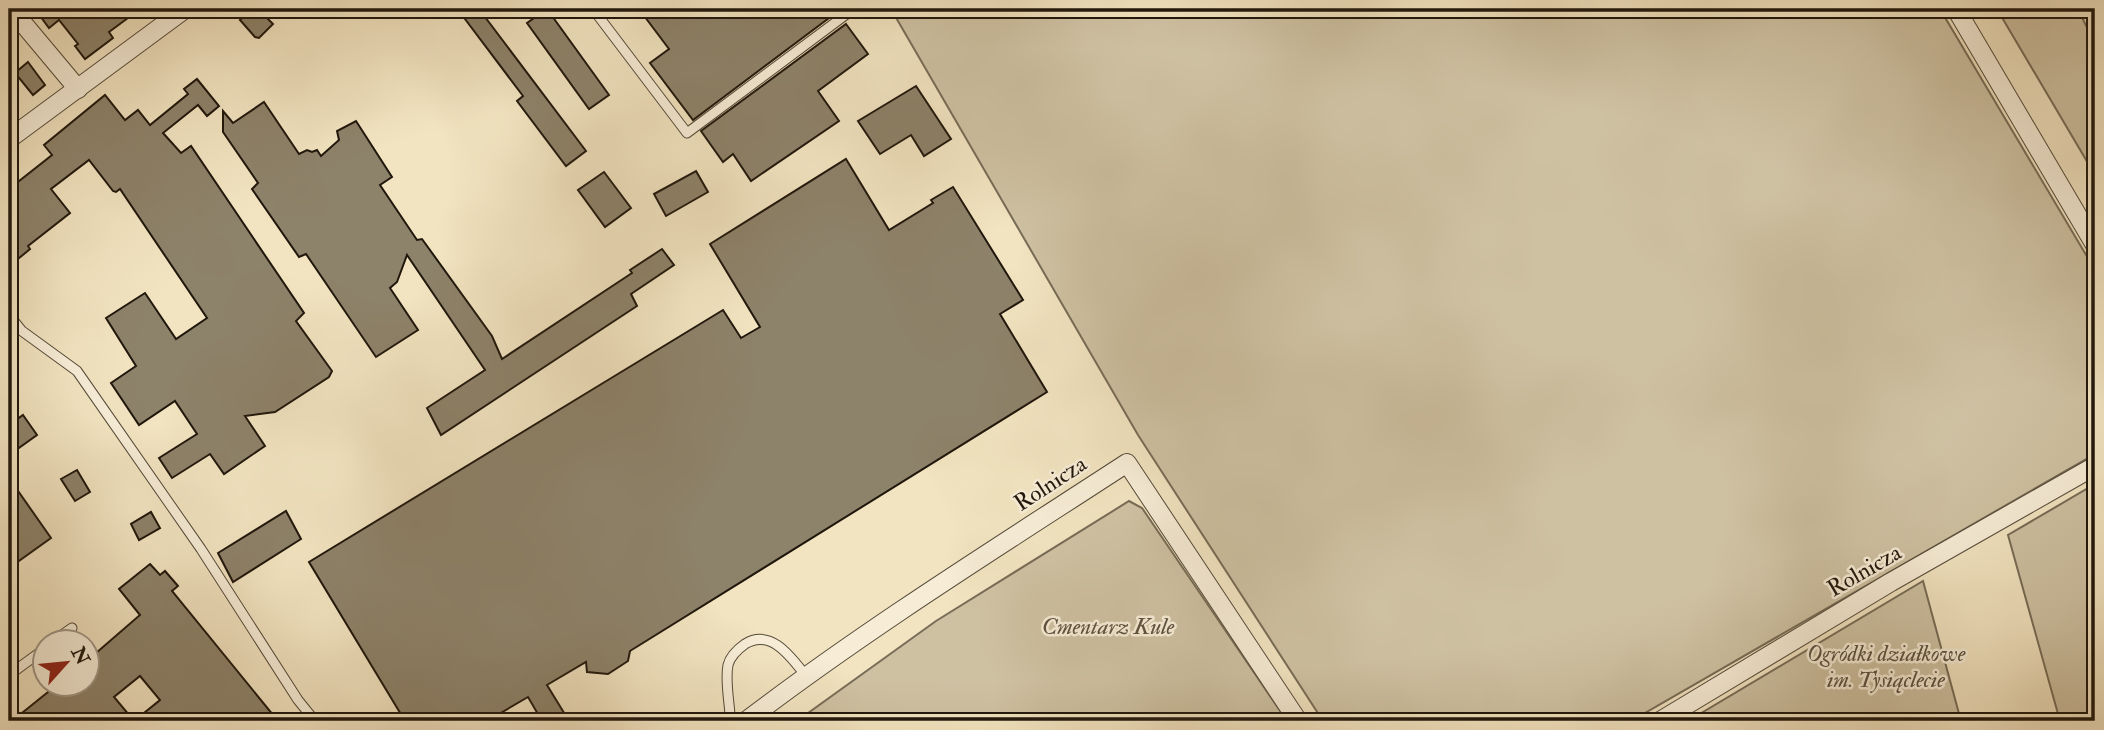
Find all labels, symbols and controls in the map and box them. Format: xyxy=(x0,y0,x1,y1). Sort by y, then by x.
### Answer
street label: Rolnicza xyxy=(1008,449,1093,518)
street label: Rolnicza xyxy=(1822,537,1907,603)
park label: Cmentarz Kule xyxy=(1042,612,1175,641)
north arrow xyxy=(32,628,102,698)
park label: Ogródki działkowe im. Tysiąclecie xyxy=(1807,639,1966,694)
text: N xyxy=(65,642,95,670)

